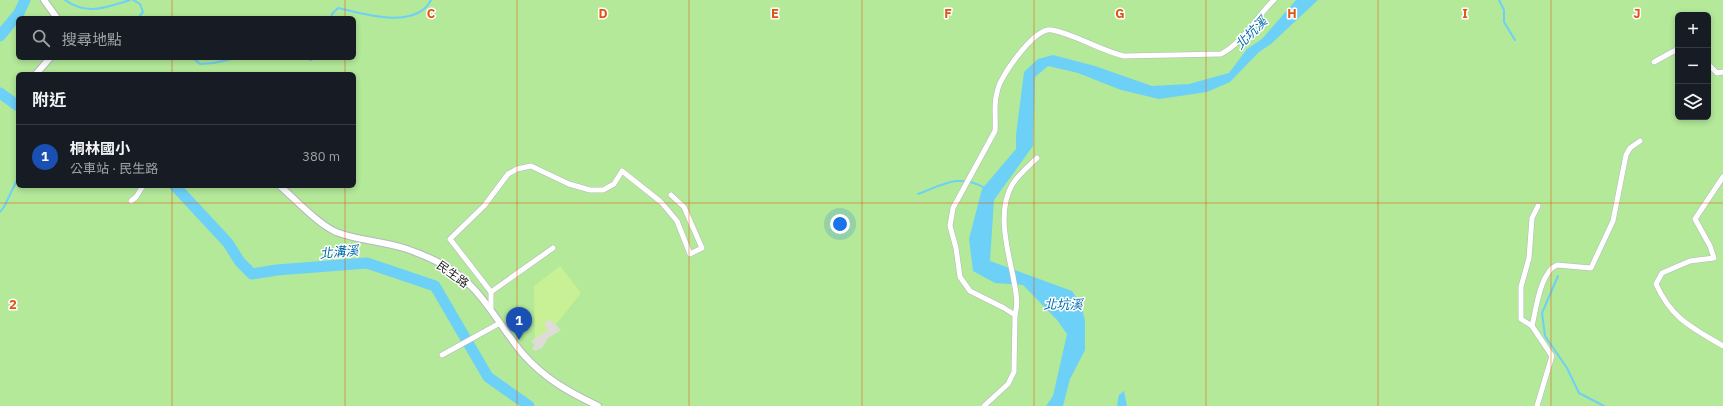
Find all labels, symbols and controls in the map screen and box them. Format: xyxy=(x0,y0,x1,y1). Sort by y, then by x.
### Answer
text: C xyxy=(427,5,436,22)
text: D xyxy=(598,5,608,22)
text: E xyxy=(771,5,779,22)
text: F xyxy=(944,5,952,22)
text: G xyxy=(1115,5,1125,22)
text: H xyxy=(1287,5,1297,22)
text: I xyxy=(1462,5,1468,22)
text: J xyxy=(1633,5,1641,22)
water label: 北坑溪 xyxy=(1231,12,1272,53)
map controls xyxy=(1675,12,1711,120)
button: + xyxy=(1675,12,1711,48)
search box xyxy=(16,16,356,60)
icon: search xyxy=(30,27,52,49)
text: 搜尋地點 xyxy=(62,30,122,49)
button: − xyxy=(1675,48,1711,84)
button: layers xyxy=(1675,84,1711,120)
text: 附近 xyxy=(32,89,66,111)
text: 桐林國小 xyxy=(70,139,130,158)
text: 1 xyxy=(41,148,49,165)
text: 380 m xyxy=(302,148,340,165)
text: 公車站 · 民生路 xyxy=(70,160,158,177)
your location xyxy=(830,214,850,234)
water label: 北溝溪 xyxy=(319,242,361,262)
street label: 民生路 xyxy=(434,257,472,291)
text: 2 xyxy=(9,296,17,313)
water label: 北坑溪 xyxy=(1043,296,1084,313)
pin: 1 xyxy=(506,307,532,340)

